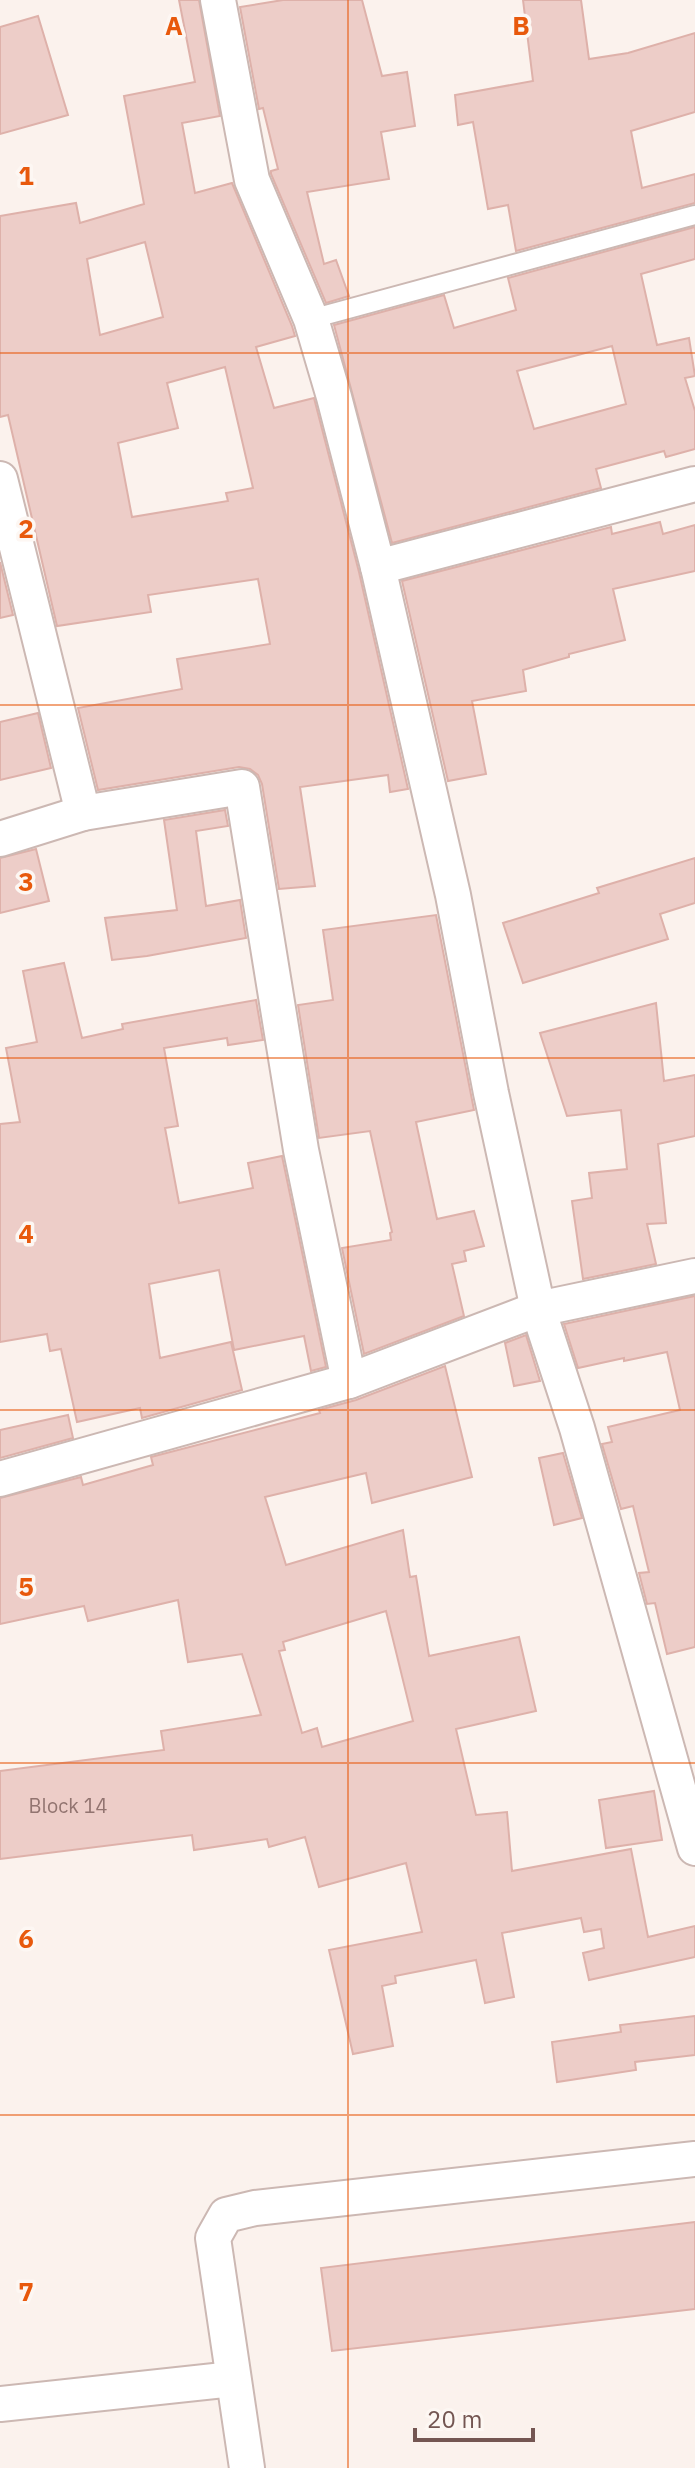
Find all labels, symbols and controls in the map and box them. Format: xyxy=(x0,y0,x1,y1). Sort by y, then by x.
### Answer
text: A xyxy=(165,8,183,42)
text: B xyxy=(512,8,530,42)
text: 1 xyxy=(18,158,34,192)
text: 2 xyxy=(18,511,34,545)
text: 3 xyxy=(18,864,34,898)
text: 4 xyxy=(18,1216,34,1250)
text: 5 xyxy=(18,1569,34,1603)
house number: Block 14 xyxy=(28,1792,108,1819)
text: 6 xyxy=(18,1921,34,1955)
text: 7 xyxy=(18,2274,34,2308)
scale bar xyxy=(415,2392,533,2442)
text: 20 m xyxy=(427,2403,482,2435)

